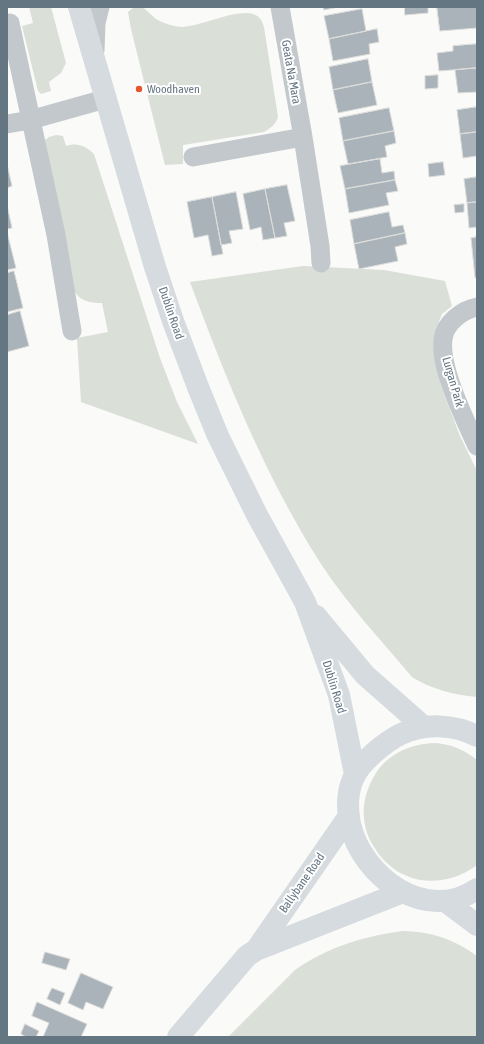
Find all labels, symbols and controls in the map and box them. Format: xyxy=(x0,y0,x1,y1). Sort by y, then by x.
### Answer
street label: Geata Na Mara xyxy=(278,39,304,105)
place label: Woodhaven xyxy=(147,82,200,96)
marker: Woodhaven xyxy=(134,84,144,94)
street label: Dublin Road xyxy=(155,285,187,341)
street label: Lurgan Park xyxy=(439,355,467,409)
street label: Dublin Road xyxy=(319,659,349,715)
street label: Ballybane Road xyxy=(276,850,328,916)

